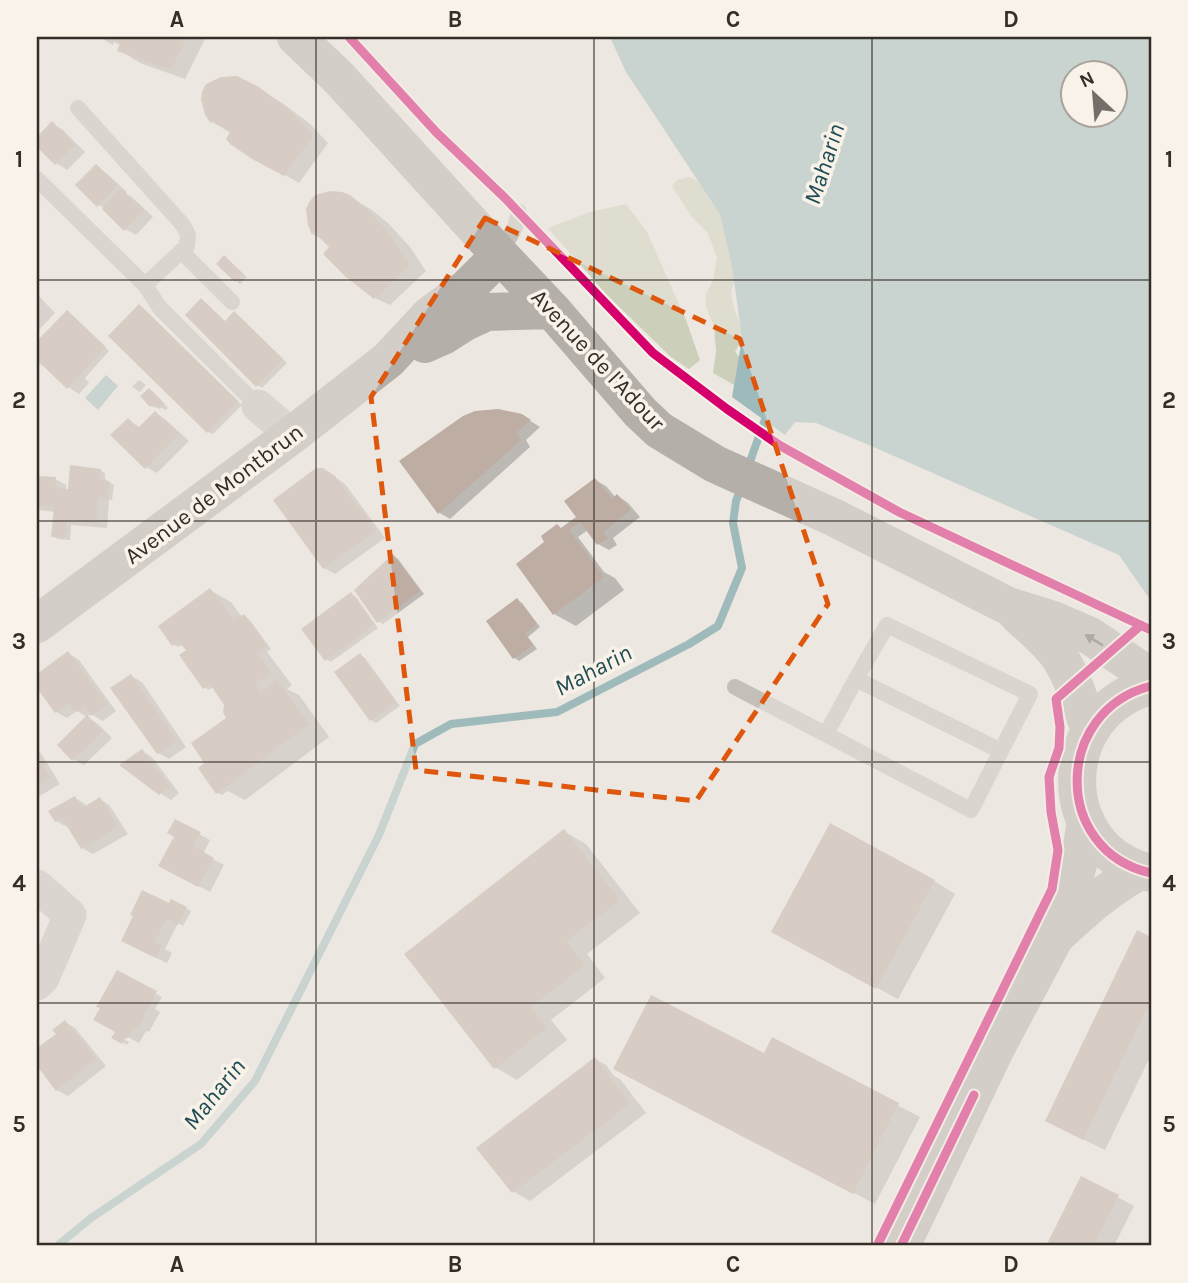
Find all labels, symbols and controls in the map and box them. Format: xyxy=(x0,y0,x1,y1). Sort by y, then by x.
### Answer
text: A xyxy=(170,6,184,33)
text: B xyxy=(448,6,462,33)
text: C xyxy=(726,6,740,33)
text: D xyxy=(1003,6,1019,33)
north arrow xyxy=(1058,60,1128,130)
text: N xyxy=(1076,67,1098,92)
water label: Maharin xyxy=(798,120,850,208)
text: 1 xyxy=(15,146,23,173)
text: 1 xyxy=(1165,146,1173,173)
street label: Avenue de l'Adour xyxy=(526,284,671,437)
text: 2 xyxy=(12,387,26,414)
text: 2 xyxy=(1162,387,1176,414)
street label: Avenue de Montbrun xyxy=(119,418,309,570)
text: 3 xyxy=(12,628,26,655)
text: 3 xyxy=(1162,628,1176,655)
one-way arrow xyxy=(1085,633,1104,646)
water label: Maharin xyxy=(550,638,636,702)
text: 4 xyxy=(12,870,26,897)
text: 4 xyxy=(1162,870,1176,897)
water label: Maharin xyxy=(177,1053,251,1135)
text: 5 xyxy=(12,1111,26,1138)
text: 5 xyxy=(1162,1111,1176,1138)
text: A xyxy=(170,1251,184,1278)
text: B xyxy=(448,1251,462,1278)
text: C xyxy=(726,1251,740,1278)
text: D xyxy=(1003,1251,1019,1278)

